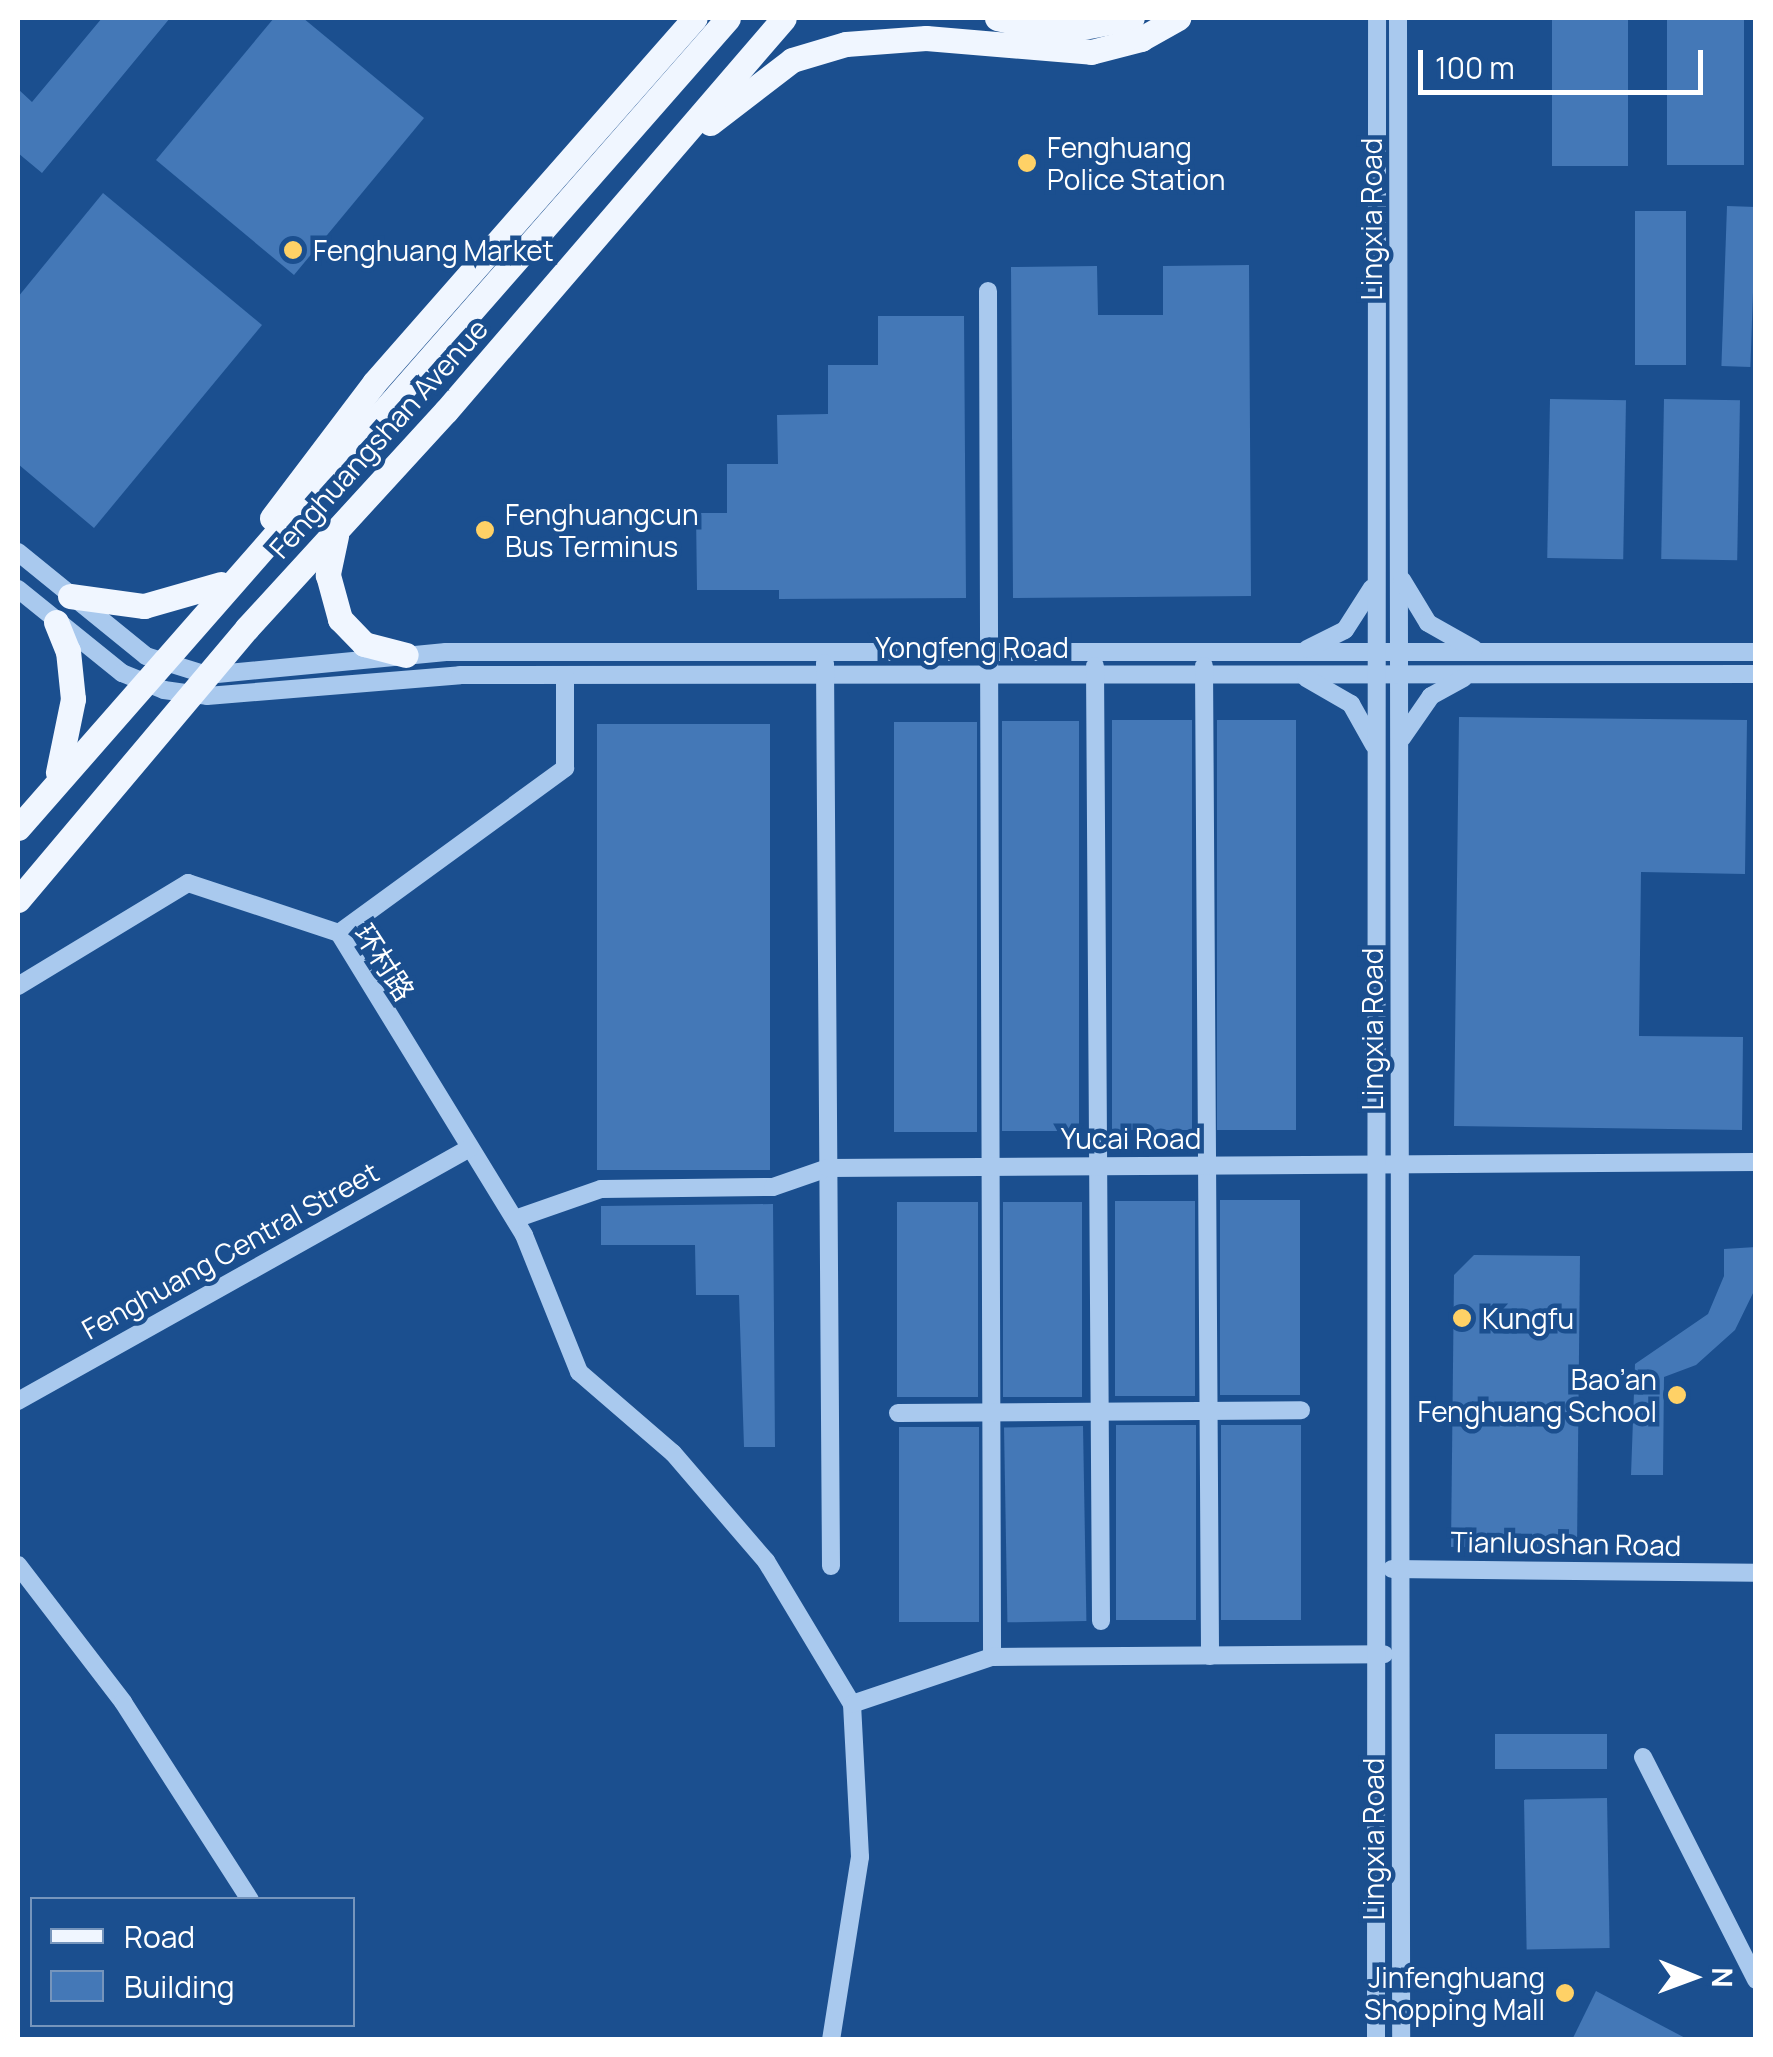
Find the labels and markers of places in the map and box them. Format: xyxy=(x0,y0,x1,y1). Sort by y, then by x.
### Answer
place label: Fenghuang Police Station xyxy=(1047,130,1225,196)
marker: Fenghuang Police Station xyxy=(1016,152,1038,174)
place label: Fenghuang Market xyxy=(313,233,554,267)
marker: Fenghuang Market xyxy=(282,239,304,261)
place label: Fenghuangcun Bus Terminus xyxy=(505,497,699,563)
marker: Fenghuangcun Bus Terminus xyxy=(474,519,496,541)
place label: Kungfu xyxy=(1482,1301,1574,1335)
marker: Kungfu xyxy=(1451,1307,1473,1329)
place label: Bao’an Fenghuang School xyxy=(1417,1362,1657,1428)
marker: Bao’an Fenghuang School xyxy=(1666,1384,1688,1406)
place label: Jinfenghuang Shopping Mall xyxy=(1364,1960,1545,2026)
marker: Jinfenghuang Shopping Mall xyxy=(1554,1982,1576,2004)

